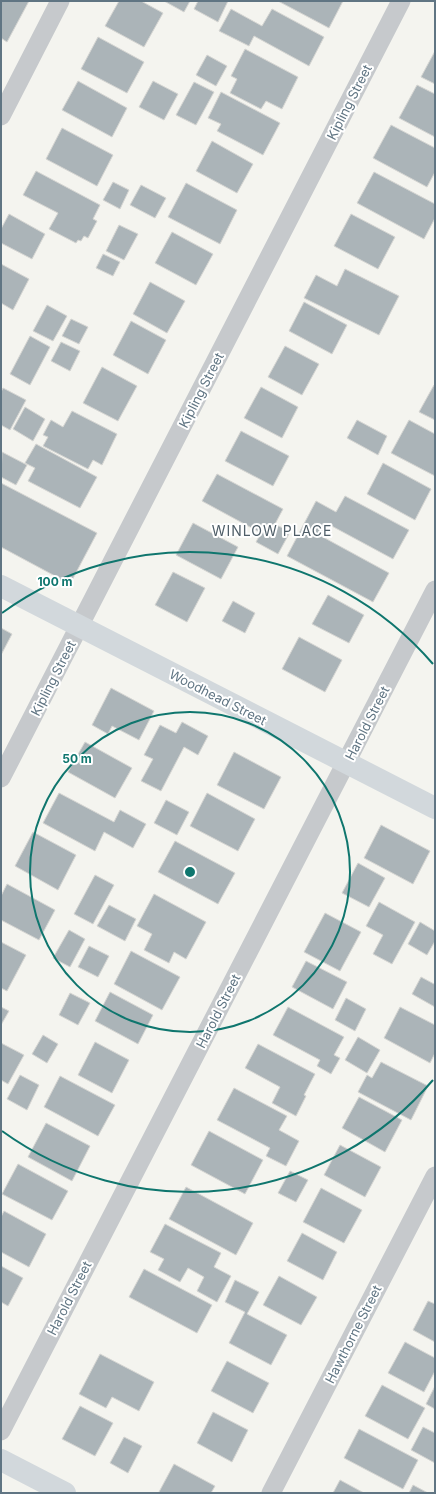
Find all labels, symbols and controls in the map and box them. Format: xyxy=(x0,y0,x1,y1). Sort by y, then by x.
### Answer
street label: Kipling Street xyxy=(323,62,375,142)
street label: Kipling Street xyxy=(175,350,227,430)
district label: WINLOW PLACE xyxy=(212,522,332,539)
text: 100 m xyxy=(37,574,73,589)
street label: Kipling Street xyxy=(27,638,79,718)
street label: Woodhead Street xyxy=(167,666,269,728)
street label: Harold Street xyxy=(342,683,392,763)
text: 50 m xyxy=(62,751,92,766)
centre of rings xyxy=(183,865,197,879)
street label: Harold Street xyxy=(193,971,243,1051)
street label: Harold Street xyxy=(44,1258,94,1338)
street label: Hawthorne Street xyxy=(321,1282,385,1386)

